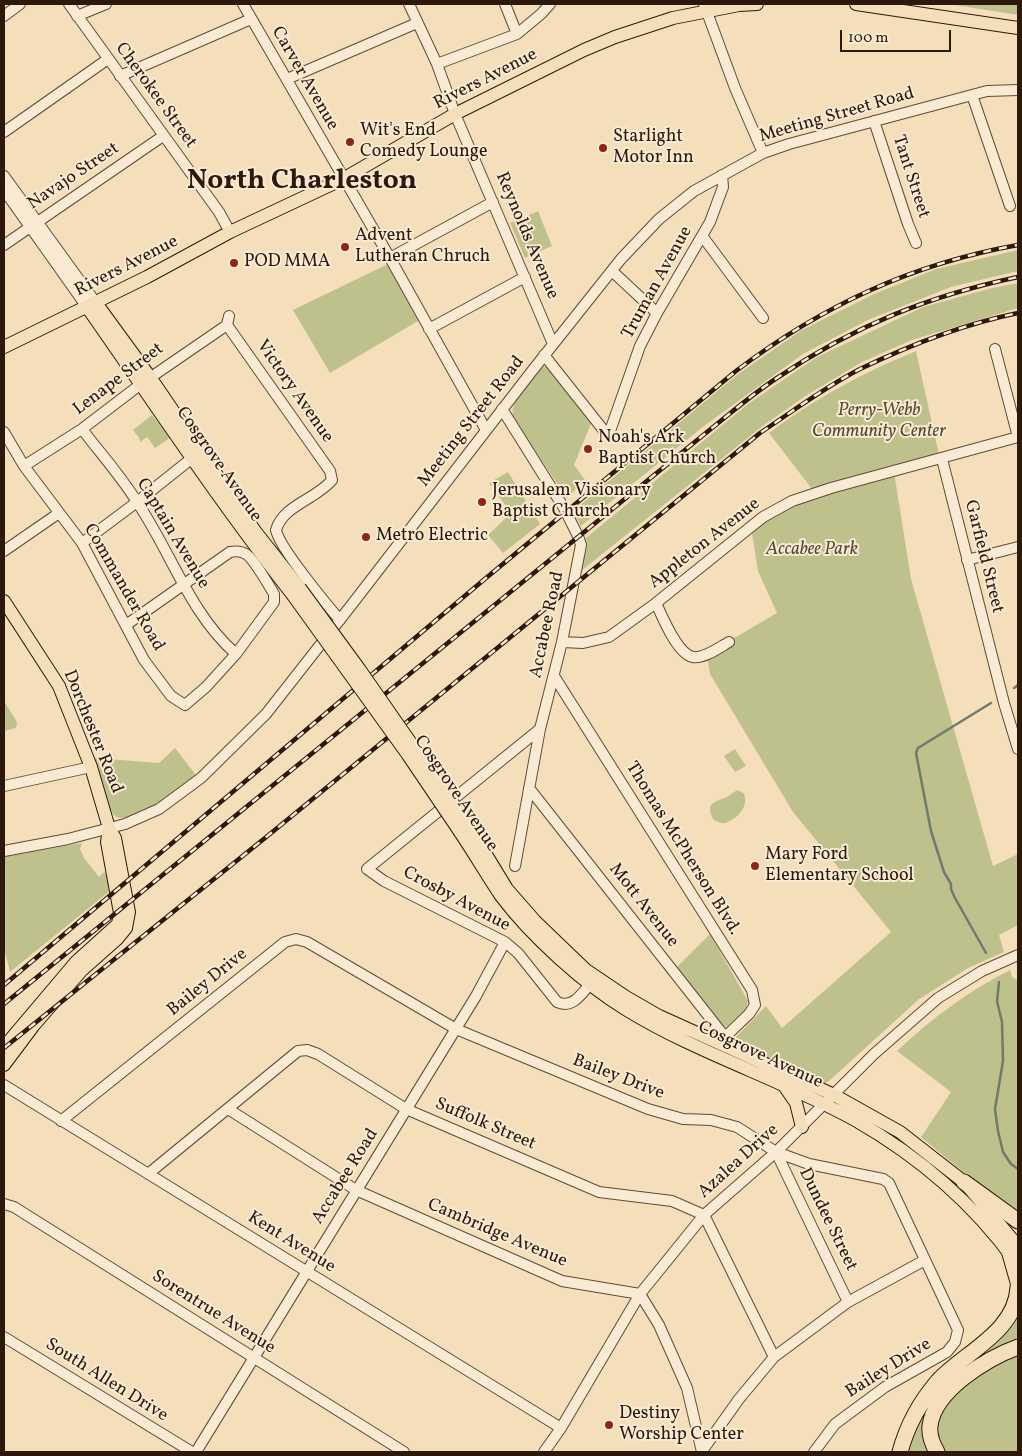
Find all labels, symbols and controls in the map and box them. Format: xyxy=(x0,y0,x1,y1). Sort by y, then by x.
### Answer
scale bar xyxy=(842,20,953,52)
street label: Carver Avenue xyxy=(266,23,342,135)
text: 100 m xyxy=(848,28,888,49)
street label: Cherokee Street xyxy=(109,39,201,153)
street label: Rivers Avenue xyxy=(431,45,541,115)
street label: Meeting Street Road xyxy=(757,84,917,148)
place label: Wit's End Comedy Lounge xyxy=(360,121,488,163)
place label: Starlight Motor Inn xyxy=(613,127,694,170)
street label: Tant Street xyxy=(886,133,934,221)
marker: Wit's End Comedy Lounge xyxy=(344,136,356,148)
street label: Navajo Street xyxy=(24,138,124,216)
marker: Starlight Motor Inn xyxy=(597,142,609,154)
district label: North Charleston xyxy=(187,166,417,200)
street label: Reynolds Avenue xyxy=(490,169,562,303)
street label: Truman Avenue xyxy=(618,223,698,343)
place label: Advent Lutheran Chruch xyxy=(355,226,490,268)
street label: Rivers Avenue xyxy=(72,232,182,302)
marker: Advent Lutheran Chruch xyxy=(339,241,351,253)
place label: POD MMA xyxy=(244,252,331,274)
marker: POD MMA xyxy=(228,257,240,269)
street label: Victory Avenue xyxy=(251,336,337,448)
street label: Lenape Street xyxy=(69,339,169,421)
street label: Meeting Street Road xyxy=(414,352,530,492)
park label: Perry-Webb Community Center xyxy=(812,401,946,444)
street label: Cosgrove Avenue xyxy=(170,403,266,527)
place label: Noah's Ark Baptist Church xyxy=(598,428,716,470)
marker: Noah's Ark Baptist Church xyxy=(582,443,594,455)
street label: Captain Avenue xyxy=(131,475,213,593)
place label: Jerusalem Visionary Baptist Church xyxy=(492,481,651,524)
street label: Appleton Avenue xyxy=(645,494,765,594)
marker: Jerusalem Visionary Baptist Church xyxy=(476,496,488,508)
street label: Garfield Street xyxy=(959,498,1007,616)
street label: Commander Road xyxy=(78,521,168,655)
place label: Metro Electric xyxy=(376,526,488,548)
marker: Metro Electric xyxy=(360,531,372,543)
park label: Accabee Park xyxy=(766,540,858,562)
street label: Accabee Road xyxy=(526,570,570,680)
street label: Dorchester Road xyxy=(57,667,127,797)
street label: Cosgrove Avenue xyxy=(408,732,502,856)
street label: Thomas McPherson Blvd. xyxy=(620,758,744,940)
place label: Mary Ford Elementary School xyxy=(765,845,914,888)
street label: Mott Avenue xyxy=(603,860,683,952)
marker: Mary Ford Elementary School xyxy=(749,860,761,872)
street label: Crosby Avenue xyxy=(399,863,513,937)
street label: Bailey Drive xyxy=(164,944,252,1022)
street label: Cosgrove Avenue xyxy=(694,1018,826,1094)
street label: Bailey Drive xyxy=(569,1051,667,1105)
street label: Suffolk Street xyxy=(431,1094,539,1156)
street label: Azalea Drive xyxy=(694,1120,784,1204)
street label: Accabee Road xyxy=(308,1125,384,1229)
street label: Dundee Street xyxy=(793,1165,861,1275)
street label: Cambridge Avenue xyxy=(424,1195,570,1273)
street label: Kent Avenue xyxy=(243,1207,339,1279)
street label: Sorentrue Avenue xyxy=(147,1266,279,1360)
street label: Bailey Drive xyxy=(842,1334,936,1404)
street label: South Allen Drive xyxy=(41,1335,171,1427)
place label: Destiny Worship Center xyxy=(619,1404,744,1446)
marker: Destiny Worship Center xyxy=(603,1419,615,1431)

